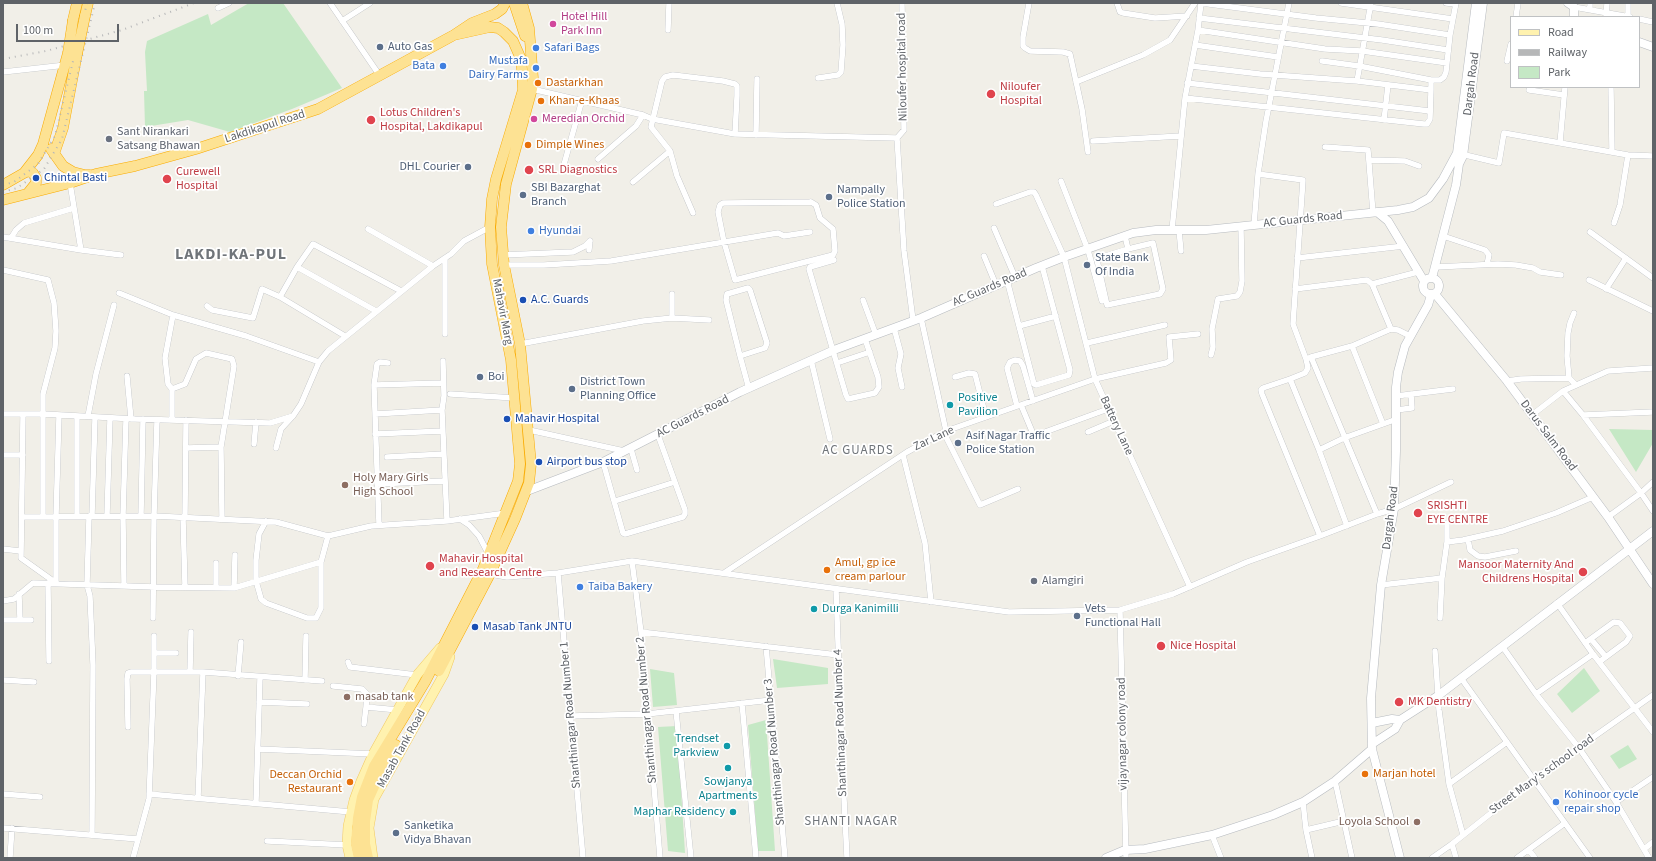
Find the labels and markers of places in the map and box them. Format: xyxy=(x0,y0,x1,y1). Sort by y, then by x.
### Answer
place label: Hotel Hill Park Inn xyxy=(561,10,607,38)
marker: Hotel Hill Park Inn xyxy=(548,19,558,29)
place label: Auto Gas xyxy=(388,40,432,54)
place label: Safari Bags xyxy=(544,41,599,55)
marker: Auto Gas xyxy=(375,42,385,52)
marker: Safari Bags xyxy=(531,43,541,53)
place label: Mustafa Dairy Farms xyxy=(468,54,528,82)
place label: Bata xyxy=(412,59,435,73)
marker: Bata xyxy=(438,61,448,71)
marker: Mustafa Dairy Farms xyxy=(531,63,541,73)
place label: Dastarkhan xyxy=(546,76,603,90)
marker: Dastarkhan xyxy=(533,78,543,88)
place label: Niloufer Hospital xyxy=(1000,80,1042,108)
marker: Niloufer Hospital xyxy=(985,88,997,100)
place label: Khan-e-Khaas xyxy=(549,94,619,108)
marker: Khan-e-Khaas xyxy=(536,96,546,106)
place label: Lotus Children's Hospital, Lakdikapul xyxy=(380,106,483,134)
place label: Meredian Orchid xyxy=(542,112,625,126)
marker: Lotus Children's Hospital, Lakdikapul xyxy=(365,114,377,126)
marker: Meredian Orchid xyxy=(529,114,539,124)
place label: Sant Nirankari Satsang Bhawan xyxy=(117,125,200,153)
marker: Sant Nirankari Satsang Bhawan xyxy=(104,134,114,144)
place label: Dimple Wines xyxy=(536,138,604,152)
marker: Dimple Wines xyxy=(523,140,533,150)
place label: DHL Courier xyxy=(399,160,460,174)
marker: DHL Courier xyxy=(463,162,473,172)
place label: SRL Diagnostics xyxy=(538,163,617,177)
marker: SRL Diagnostics xyxy=(523,164,535,176)
place label: Curewell Hospital xyxy=(176,165,220,193)
place label: Chintal Basti xyxy=(44,171,107,185)
marker: Chintal Basti xyxy=(31,173,41,183)
marker: Curewell Hospital xyxy=(161,173,173,185)
place label: SBI Bazarghat Branch xyxy=(531,181,601,209)
place label: Nampally Police Station xyxy=(837,183,905,211)
marker: SBI Bazarghat Branch xyxy=(518,190,528,200)
marker: Nampally Police Station xyxy=(824,192,834,202)
place label: Hyundai xyxy=(539,224,581,238)
marker: Hyundai xyxy=(526,226,536,236)
place label: State Bank Of India xyxy=(1095,251,1149,279)
marker: State Bank Of India xyxy=(1082,260,1092,270)
place label: A.C. Guards xyxy=(531,293,588,307)
marker: A.C. Guards xyxy=(518,295,528,305)
place label: Boi xyxy=(488,370,505,384)
marker: Boi xyxy=(475,372,485,382)
place label: District Town Planning Office xyxy=(580,375,656,403)
marker: District Town Planning Office xyxy=(567,384,577,394)
place label: Positive Pavilion xyxy=(958,391,998,419)
marker: Positive Pavilion xyxy=(945,400,955,410)
place label: Mahavir Hospital xyxy=(515,412,599,426)
marker: Mahavir Hospital xyxy=(502,414,512,424)
place label: Asif Nagar Traffic Police Station xyxy=(966,429,1050,457)
marker: Asif Nagar Traffic Police Station xyxy=(953,438,963,448)
place label: Airport bus stop xyxy=(547,455,627,469)
marker: Airport bus stop xyxy=(534,457,544,467)
place label: Holy Mary Girls High School xyxy=(353,471,428,499)
marker: Holy Mary Girls High School xyxy=(340,480,350,490)
place label: SRISHTI EYE CENTRE xyxy=(1427,499,1488,527)
marker: SRISHTI EYE CENTRE xyxy=(1412,507,1424,519)
place label: Mahavir Hospital and Research Centre xyxy=(439,552,542,580)
place label: Amul, gp ice cream parlour xyxy=(835,556,906,584)
place label: Mansoor Maternity And Childrens Hospital xyxy=(1458,558,1574,586)
marker: Mahavir Hospital and Research Centre xyxy=(424,560,436,572)
marker: Amul, gp ice cream parlour xyxy=(822,565,832,575)
marker: Mansoor Maternity And Childrens Hospital xyxy=(1577,566,1589,578)
place label: Alamgiri xyxy=(1042,574,1084,588)
marker: Alamgiri xyxy=(1029,576,1039,586)
place label: Taiba Bakery xyxy=(588,580,652,594)
marker: Taiba Bakery xyxy=(575,582,585,592)
place label: Durga Kanimilli xyxy=(822,602,899,616)
place label: Vets Functional Hall xyxy=(1085,602,1161,630)
marker: Durga Kanimilli xyxy=(809,604,819,614)
marker: Vets Functional Hall xyxy=(1072,611,1082,621)
place label: Masab Tank JNTU xyxy=(483,620,572,634)
marker: Masab Tank JNTU xyxy=(470,622,480,632)
place label: Nice Hospital xyxy=(1170,639,1236,653)
marker: Nice Hospital xyxy=(1155,640,1167,652)
place label: masab tank xyxy=(355,690,413,704)
marker: masab tank xyxy=(342,692,352,702)
place label: MK Dentistry xyxy=(1408,695,1472,709)
marker: MK Dentistry xyxy=(1393,696,1405,708)
place label: Trendset Parkview xyxy=(673,732,719,760)
marker: Trendset Parkview xyxy=(722,741,732,751)
marker: Sowjanya Apartments xyxy=(723,763,733,773)
place label: Marjan hotel xyxy=(1373,767,1436,781)
place label: Deccan Orchid Restaurant xyxy=(269,768,342,796)
marker: Marjan hotel xyxy=(1360,769,1370,779)
place label: Sowjanya Apartments xyxy=(699,775,757,803)
marker: Deccan Orchid Restaurant xyxy=(345,777,355,787)
place label: Kohinoor cycle repair shop xyxy=(1564,788,1639,816)
marker: Kohinoor cycle repair shop xyxy=(1551,797,1561,807)
place label: Maphar Residency xyxy=(633,805,725,819)
marker: Maphar Residency xyxy=(728,807,738,817)
place label: Loyola School xyxy=(1339,815,1409,829)
marker: Loyola School xyxy=(1412,817,1422,827)
place label: Sanketika Vidya Bhavan xyxy=(404,819,471,847)
marker: Sanketika Vidya Bhavan xyxy=(391,828,401,838)

